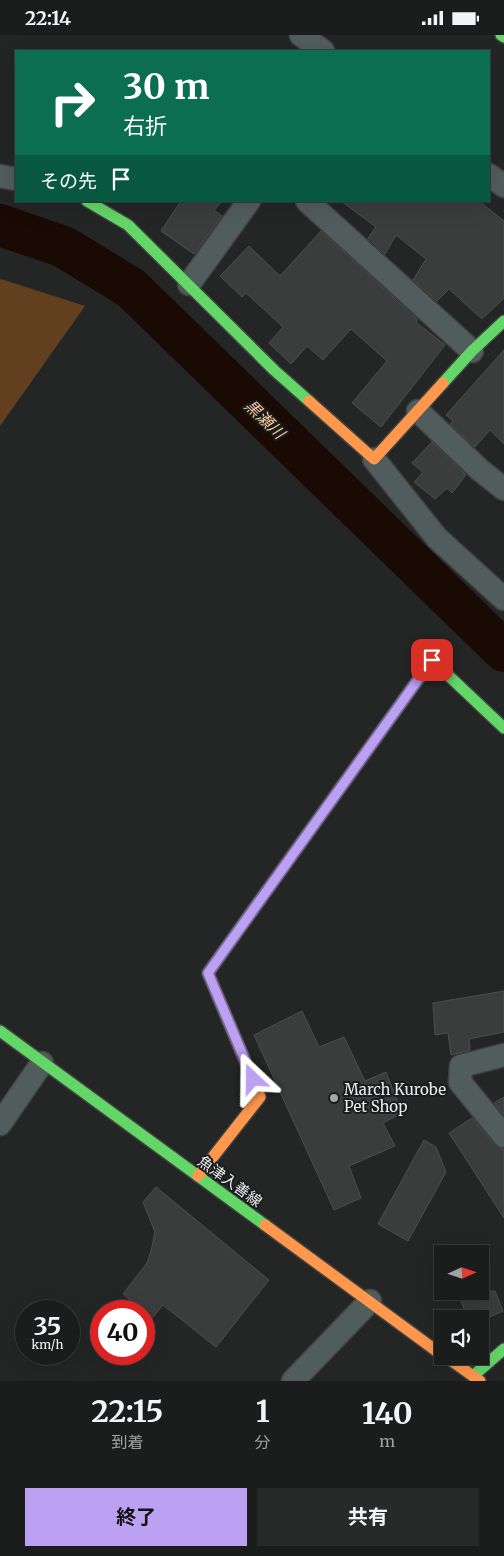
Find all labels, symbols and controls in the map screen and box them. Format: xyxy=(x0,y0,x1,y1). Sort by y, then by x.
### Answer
text: 22:14 xyxy=(25,6,71,30)
text: 30 m xyxy=(123,65,209,109)
icon: right xyxy=(40,70,105,135)
text: 右折 xyxy=(123,112,167,140)
icon: arrive xyxy=(107,165,135,193)
text: その先 xyxy=(40,169,97,193)
water label: 黒瀬川 xyxy=(241,395,291,444)
pin xyxy=(411,639,453,681)
icon: arrive xyxy=(418,646,446,674)
position arrow xyxy=(226,1052,278,1104)
place label: March Kurobe Pet Shop xyxy=(344,1080,446,1116)
marker: March Kurobe Pet Shop xyxy=(328,1092,340,1104)
street label: 魚津入善線 xyxy=(194,1151,266,1211)
north arrow xyxy=(434,1245,489,1300)
map controls xyxy=(434,1245,489,1365)
speed limit sign: 40 xyxy=(90,1300,155,1365)
text: 35 xyxy=(34,1310,61,1342)
button: sound xyxy=(434,1310,489,1365)
text: km/h xyxy=(32,1337,63,1352)
text: 22:15 xyxy=(91,1392,163,1430)
text: 1 xyxy=(256,1392,270,1430)
text: 140 xyxy=(362,1394,413,1432)
text: m xyxy=(379,1431,395,1451)
text: 到着 xyxy=(111,1432,143,1452)
text: 分 xyxy=(255,1432,271,1452)
button: 終了 xyxy=(25,1488,247,1546)
button: 共有 xyxy=(257,1488,479,1546)

